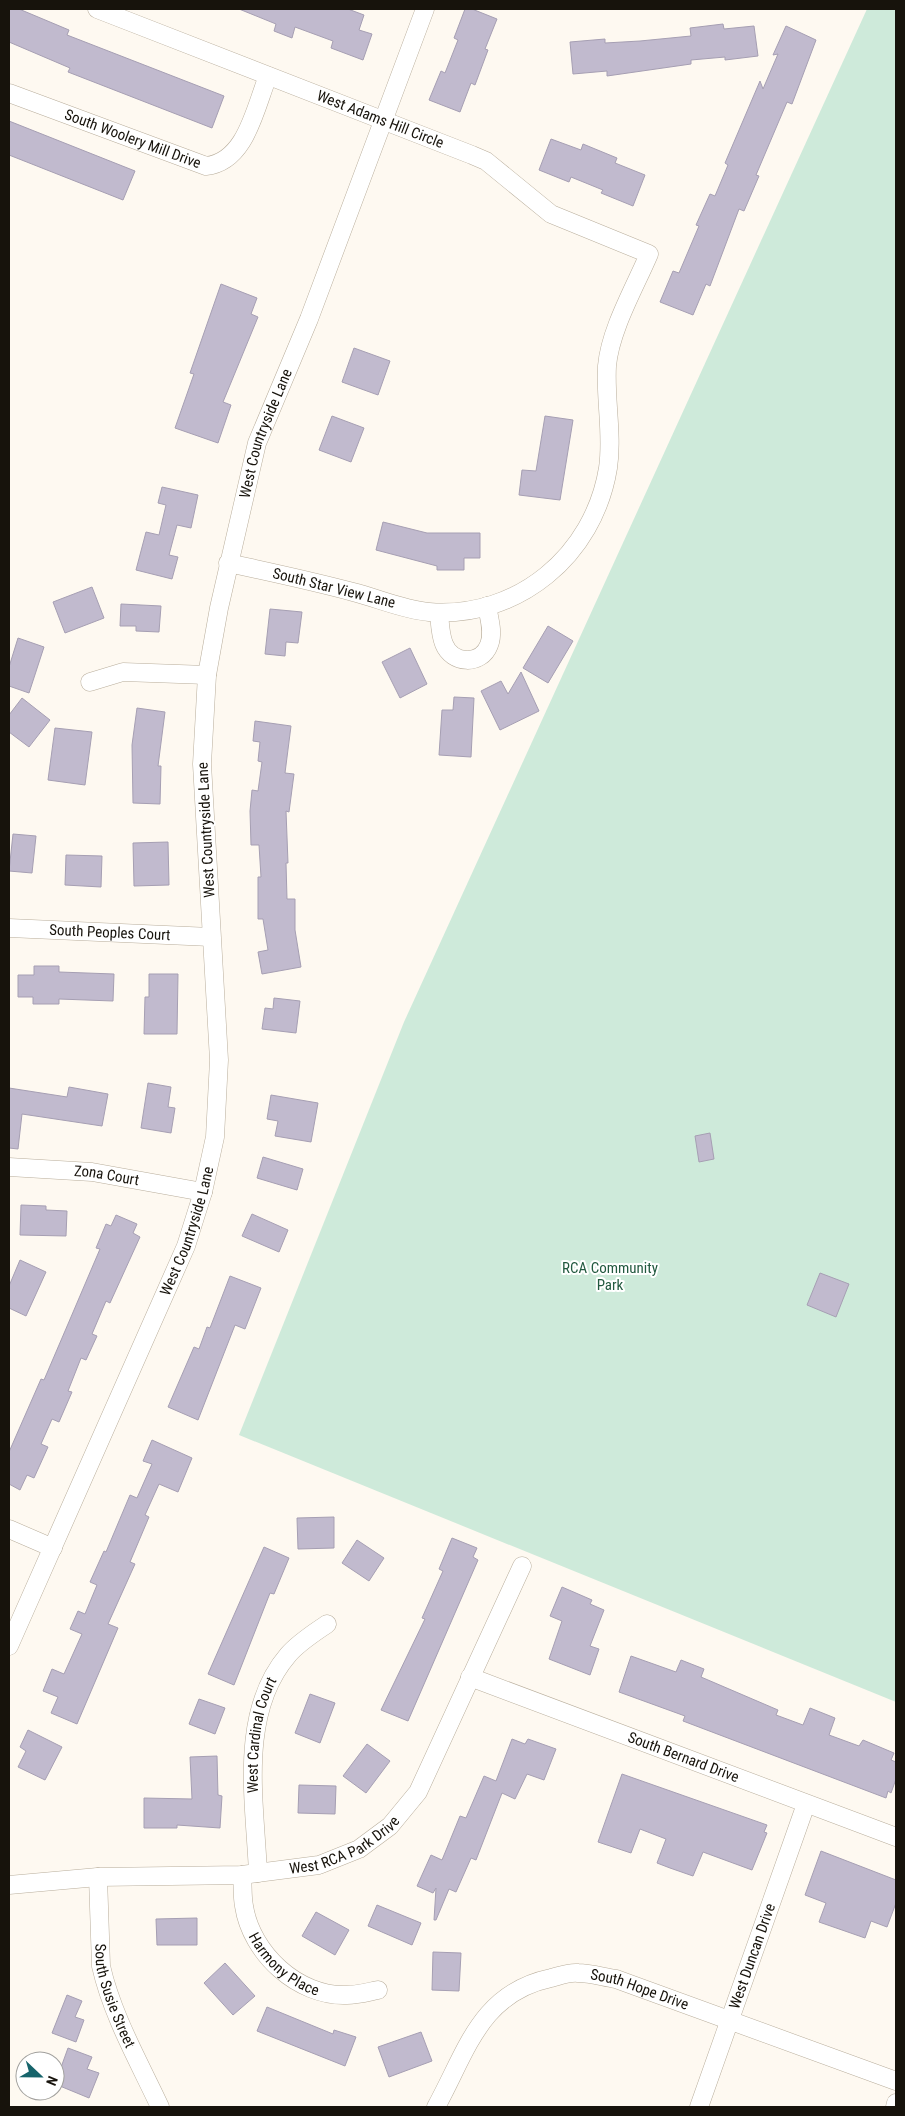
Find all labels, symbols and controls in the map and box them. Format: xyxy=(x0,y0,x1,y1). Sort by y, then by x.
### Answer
street label: West Adams Hill Circle xyxy=(314,86,446,152)
street label: South Woolery Mill Drive xyxy=(62,105,203,172)
street label: West Countryside Lane xyxy=(236,366,296,500)
street label: South Star View Lane xyxy=(271,564,397,612)
street label: West Countryside Lane xyxy=(193,762,219,898)
street label: South Peoples Court xyxy=(49,921,171,944)
street label: Zona Court xyxy=(73,1162,141,1189)
street label: West Countryside Lane xyxy=(156,1165,217,1298)
park label: RCA Community Park xyxy=(562,1259,658,1294)
street label: West Cardinal Court xyxy=(244,1674,280,1793)
street label: South Bernard Drive xyxy=(625,1728,742,1786)
street label: West RCA Park Drive xyxy=(288,1812,403,1878)
street label: West Duncan Drive xyxy=(725,1901,779,2011)
street label: Harmony Place xyxy=(245,1929,322,2000)
street label: South Susie Street xyxy=(91,1943,139,2051)
street label: South Hope Drive xyxy=(589,1965,691,2014)
north arrow xyxy=(15,2051,65,2101)
text: N xyxy=(43,2074,61,2088)

